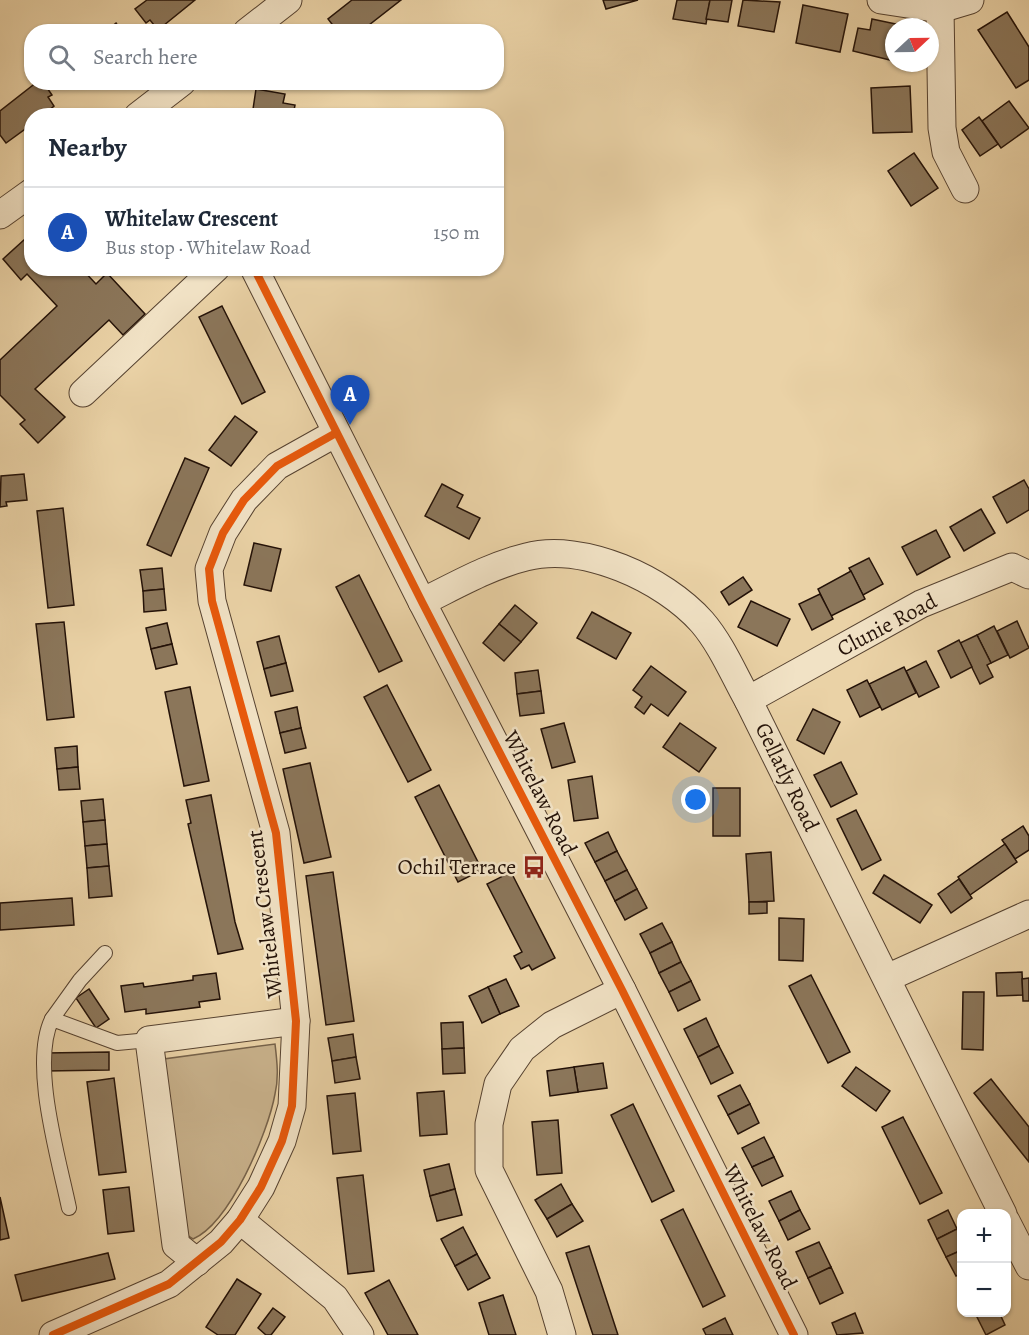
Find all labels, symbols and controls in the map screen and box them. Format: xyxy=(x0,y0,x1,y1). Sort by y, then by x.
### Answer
north arrow xyxy=(885,18,939,72)
search box xyxy=(24,24,504,90)
icon: search xyxy=(45,41,78,74)
text: Search here xyxy=(93,42,198,72)
text: Nearby xyxy=(48,130,127,165)
text: Whitelaw Crescent xyxy=(105,204,278,234)
text: A xyxy=(61,219,74,246)
text: 150 m xyxy=(433,219,480,246)
text: Bus stop · Whitelaw Road xyxy=(105,234,311,261)
pin: A xyxy=(330,376,370,425)
street label: Clunie Road xyxy=(832,586,942,664)
street label: Gellatly Road xyxy=(748,718,826,837)
street label: Whitelaw Road xyxy=(495,725,584,861)
your location xyxy=(681,785,710,814)
street label: Whitelaw Crescent xyxy=(240,828,290,1001)
place label: Ochil Terrace xyxy=(397,852,516,882)
bus stop icon: Ochil Terrace xyxy=(521,854,547,880)
street label: Whitelaw Road xyxy=(715,1159,804,1295)
map controls xyxy=(957,1209,1011,1317)
button: + xyxy=(957,1209,1011,1263)
button: − xyxy=(957,1263,1011,1317)

